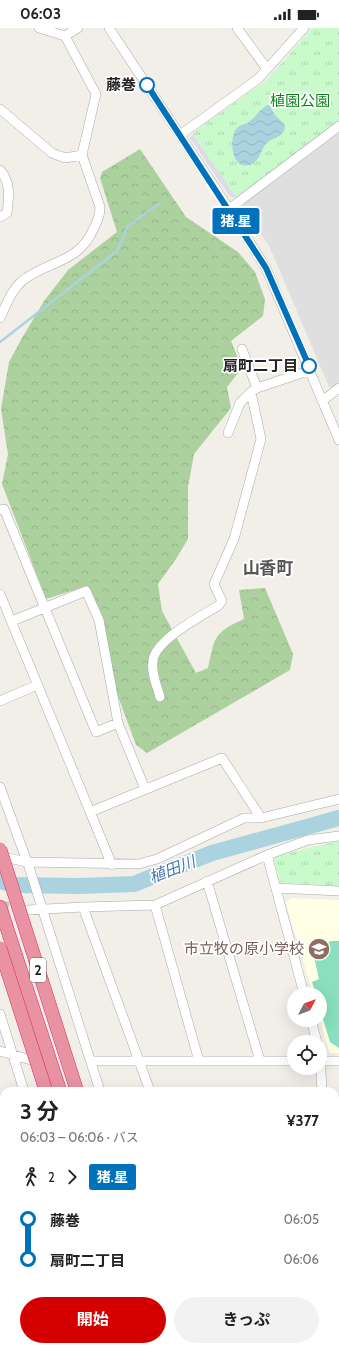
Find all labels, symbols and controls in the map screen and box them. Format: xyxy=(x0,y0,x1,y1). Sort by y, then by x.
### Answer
text: 06:03 xyxy=(20,5,61,23)
place label: 藤巻 xyxy=(106,76,136,94)
marker: 藤巻 xyxy=(139,77,155,93)
park label: 植園公園 xyxy=(270,92,330,110)
line badge: 猪.星 xyxy=(213,208,259,234)
text: 猪.星 xyxy=(220,212,252,230)
place label: 扇町二丁目 xyxy=(223,357,298,375)
marker: 扇町二丁目 xyxy=(301,358,317,374)
district label: 山香町 xyxy=(243,558,294,578)
water label: 植田川 xyxy=(146,851,200,887)
school or university icon: 市立牧の原小学校 xyxy=(306,936,332,962)
place label: 市立牧の原小学校 xyxy=(184,940,304,958)
road number: 2 xyxy=(30,958,46,982)
north arrow xyxy=(287,987,327,1027)
map controls xyxy=(287,987,327,1075)
button: locate xyxy=(287,1035,327,1075)
text: 3 分 xyxy=(20,1098,59,1125)
text: ¥377 xyxy=(287,1112,319,1130)
text: 06:03 – 06:06 · バス xyxy=(20,1129,139,1145)
icon: walk xyxy=(20,1166,42,1188)
icon: forward xyxy=(61,1166,83,1188)
text: 猪.星 xyxy=(97,1168,128,1186)
text: 2 xyxy=(48,1169,55,1185)
text: 06:05 xyxy=(284,1211,319,1227)
text: 藤巻 xyxy=(50,1212,80,1230)
text: 06:06 xyxy=(283,1251,319,1267)
text: 扇町二丁目 xyxy=(50,1252,125,1270)
button: 開始 xyxy=(20,1297,166,1343)
button: きっぷ xyxy=(174,1297,319,1343)

